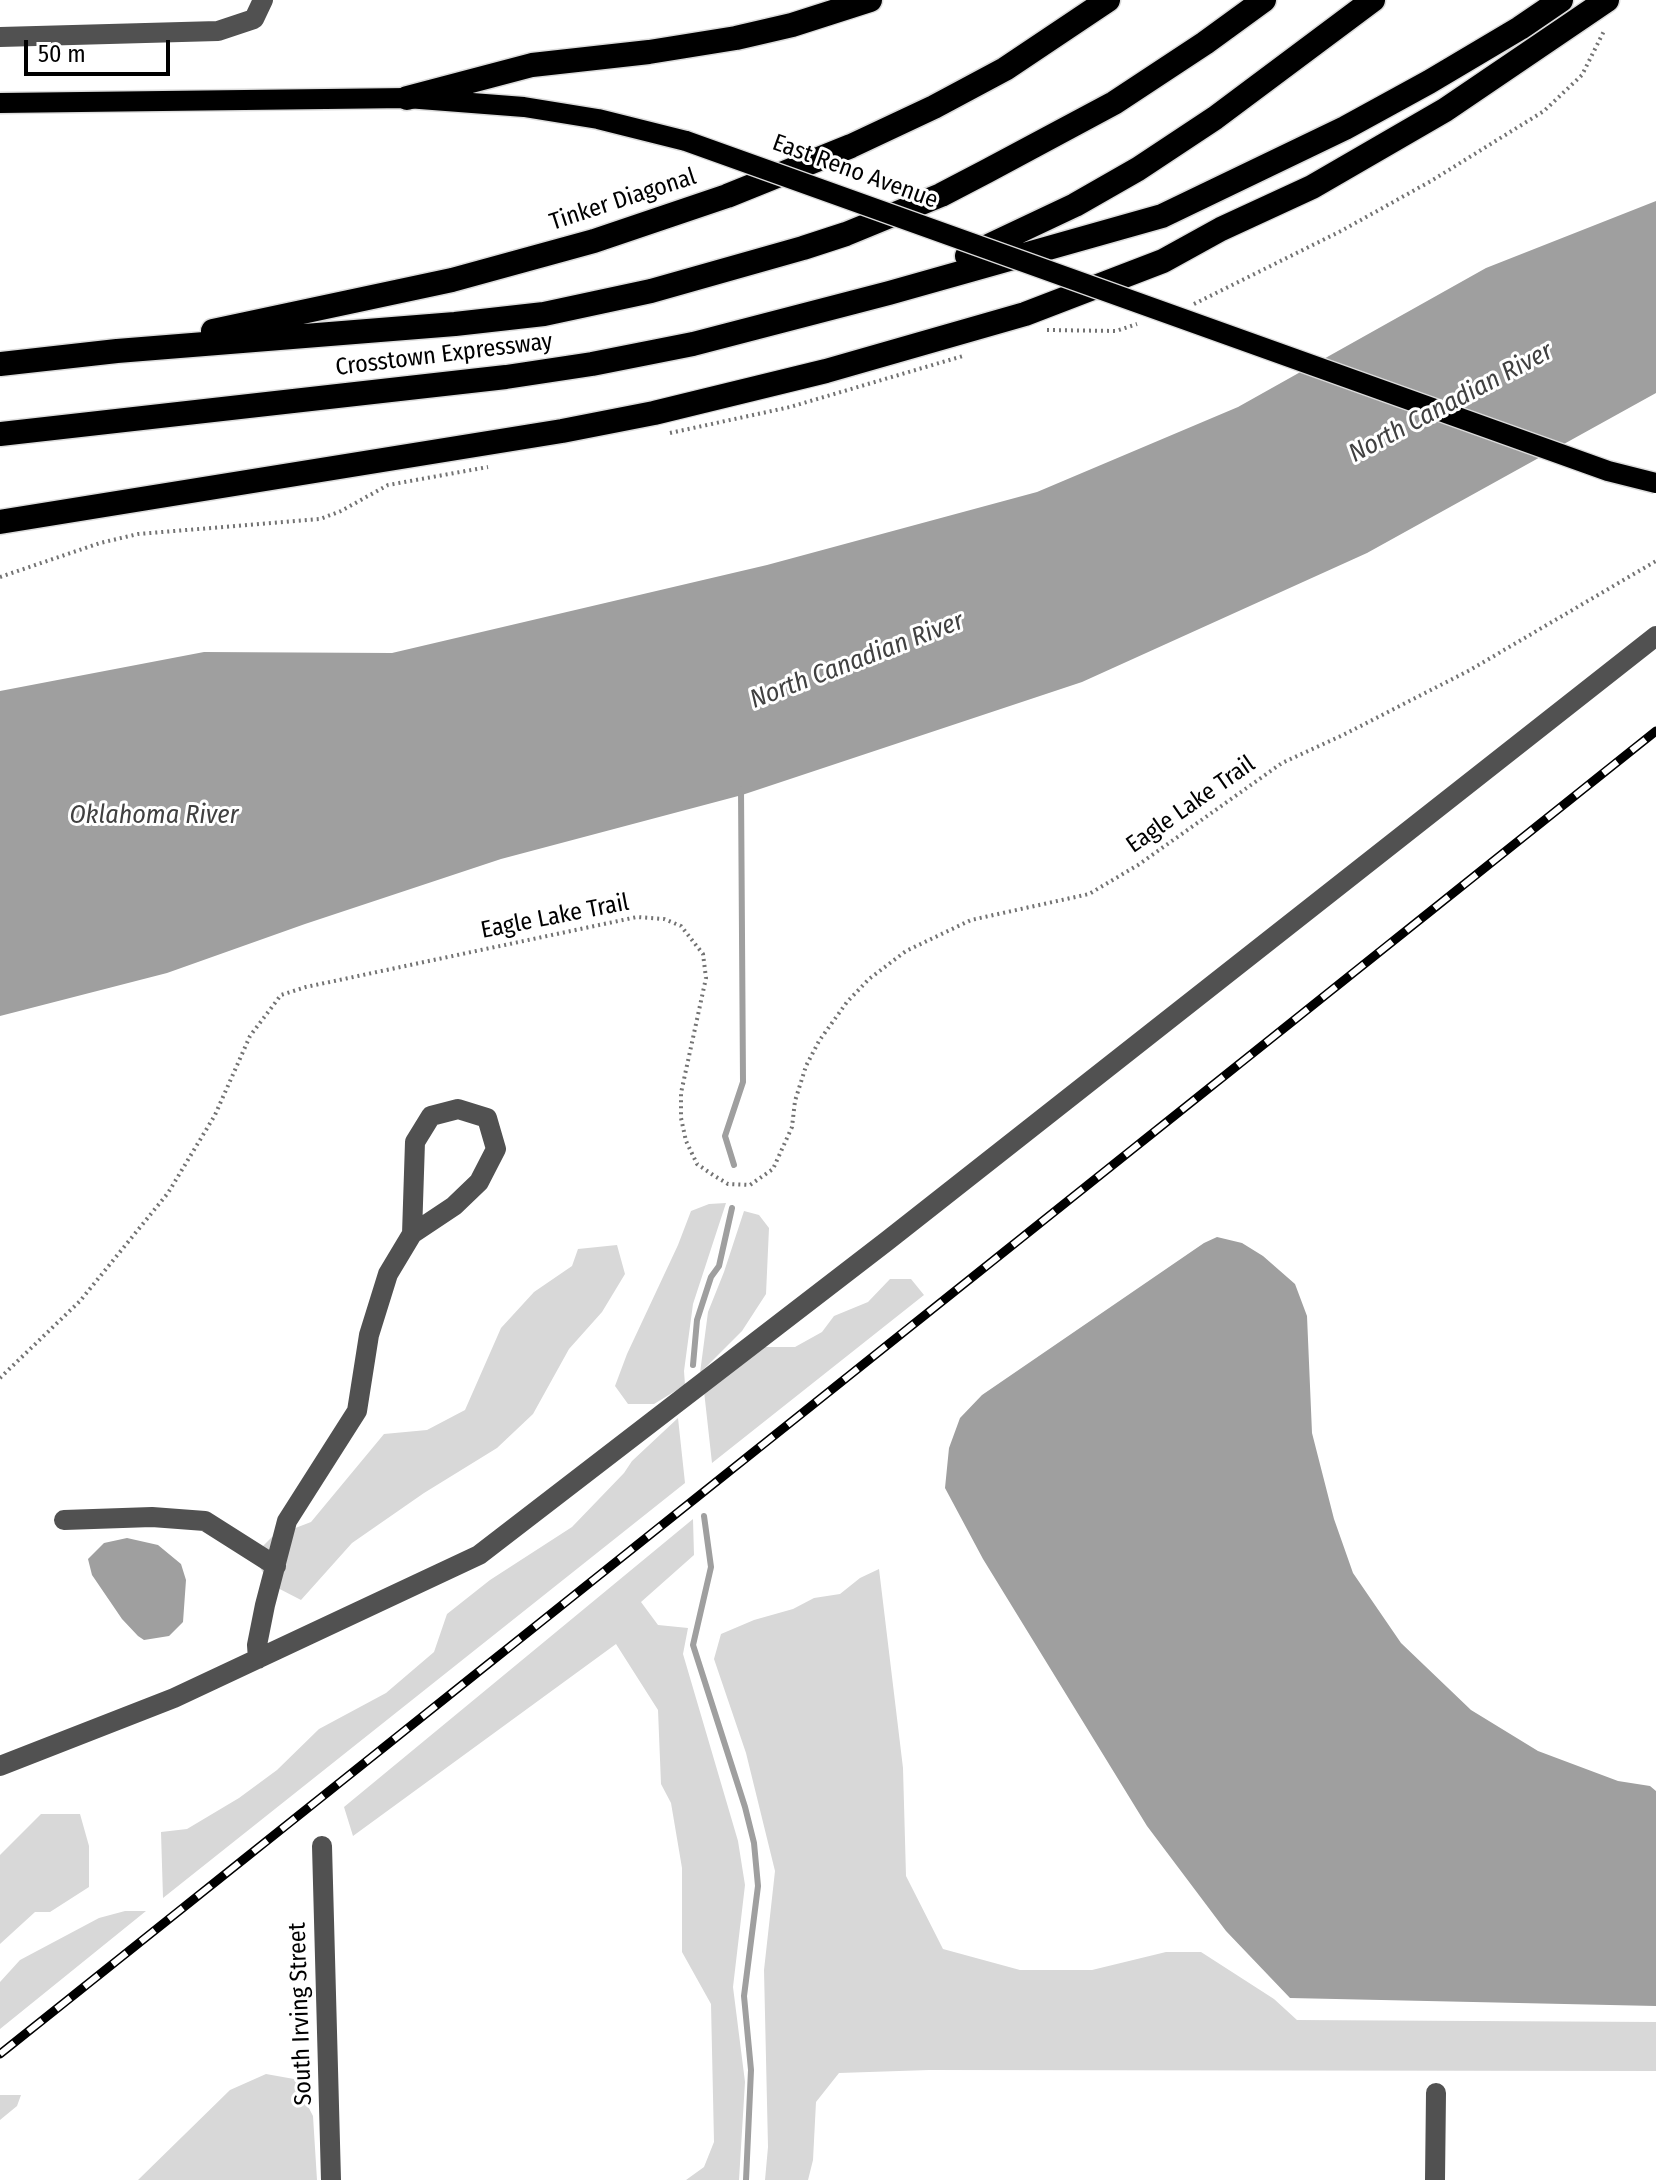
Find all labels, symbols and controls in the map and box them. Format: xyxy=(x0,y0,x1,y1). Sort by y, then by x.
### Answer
scale bar xyxy=(28,24,174,74)
text: 50 m xyxy=(38,40,86,68)
street label: East Reno Avenue xyxy=(768,129,942,215)
street label: Tinker Diagonal xyxy=(546,163,700,237)
street label: Crosstown Expressway xyxy=(334,327,554,383)
water label: North Canadian River xyxy=(1344,336,1558,470)
water label: North Canadian River xyxy=(746,606,968,716)
street label: Eagle Lake Trail xyxy=(1121,750,1261,860)
water label: Oklahoma River xyxy=(69,800,239,832)
street label: Eagle Lake Trail xyxy=(478,889,632,945)
street label: South Irving Street xyxy=(283,1922,319,2106)

